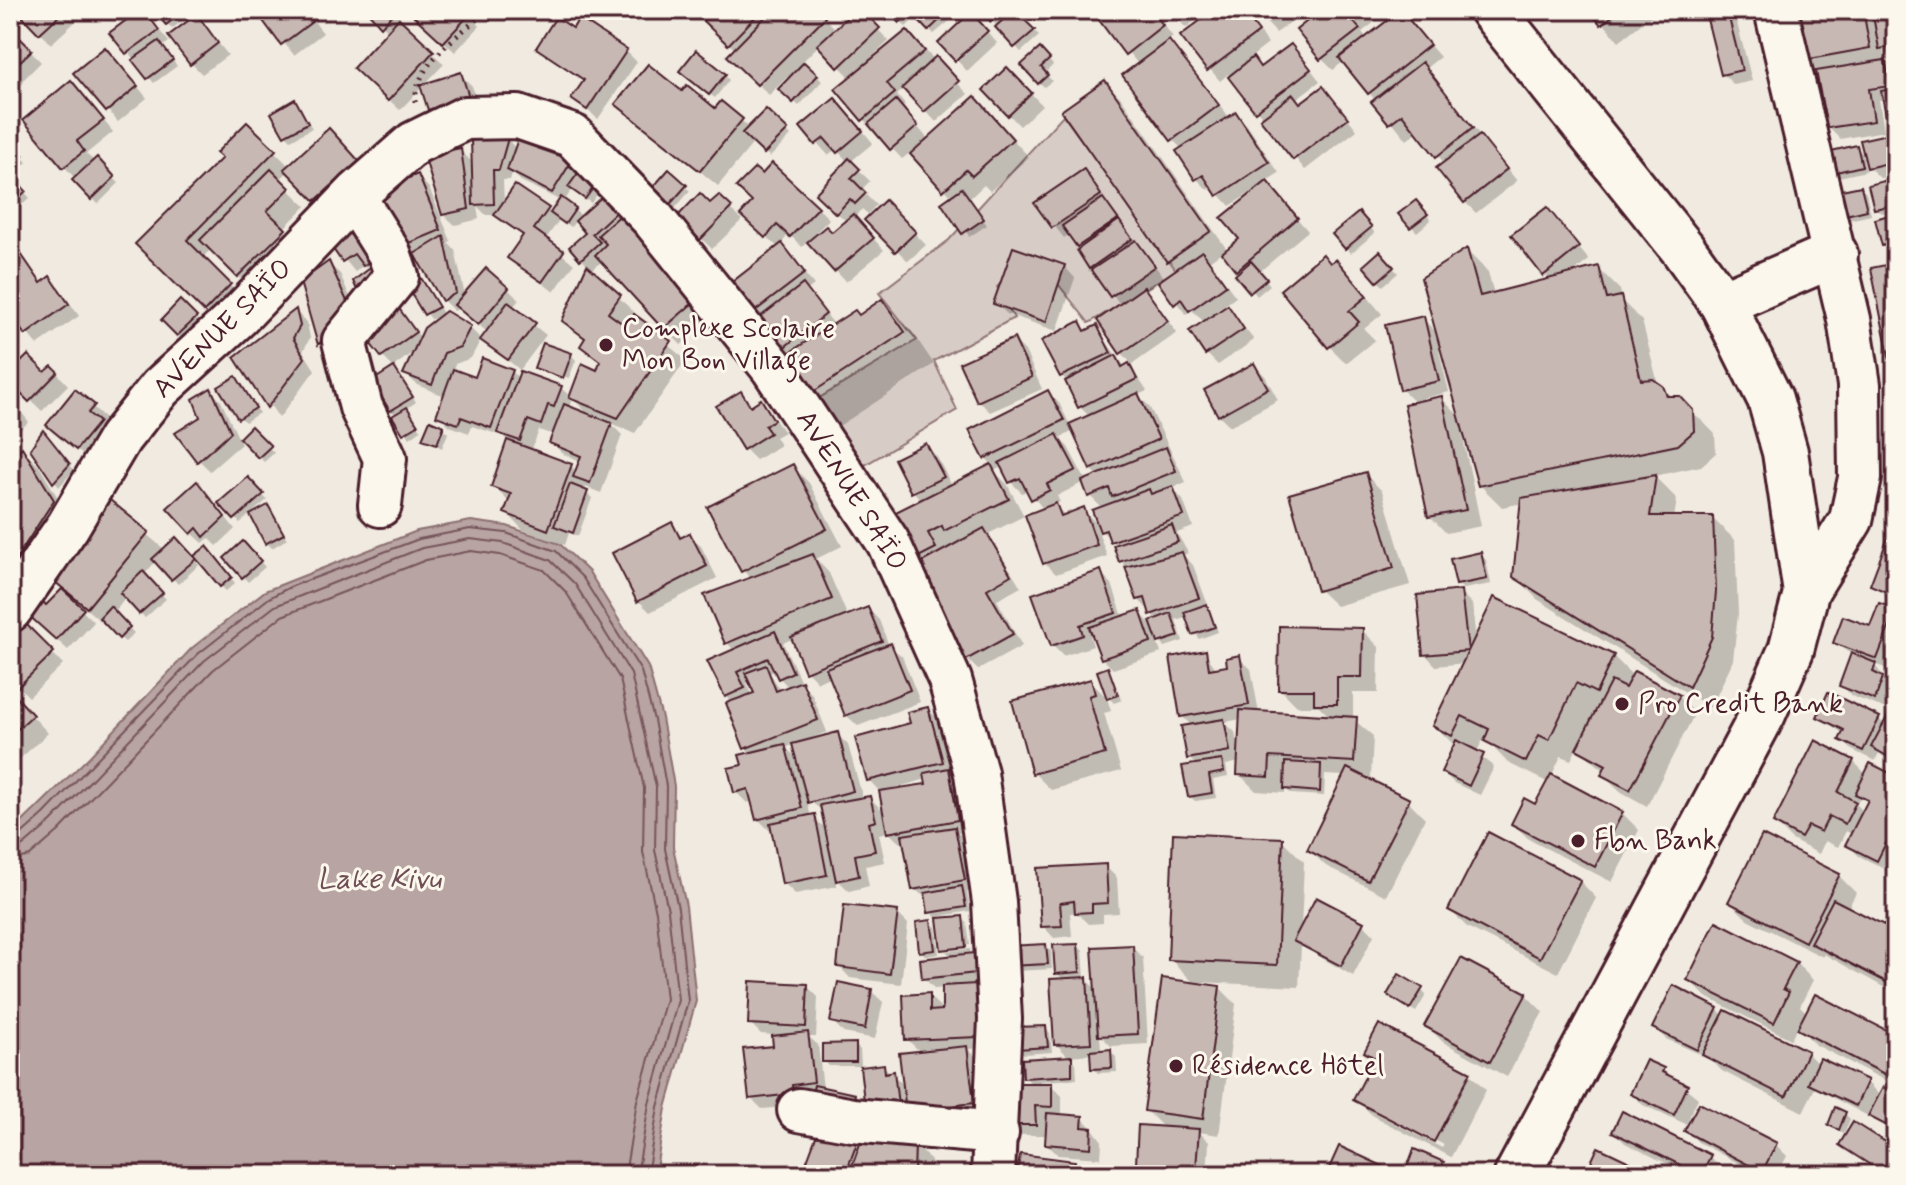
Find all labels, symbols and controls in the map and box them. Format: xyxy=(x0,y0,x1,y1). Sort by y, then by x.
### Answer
street label: AVENUE SAÏO xyxy=(145,251,301,407)
place label: Complexe Scolaire Mon Bon Village xyxy=(622,311,835,383)
marker: Complexe Scolaire Mon Bon Village xyxy=(597,336,615,354)
street label: AVENUE SAÏO xyxy=(787,403,915,579)
place label: Pro Credit Bank xyxy=(1638,686,1843,723)
marker: Pro Credit Bank xyxy=(1613,695,1631,713)
place label: Fbn Bank xyxy=(1594,823,1717,860)
marker: Fbn Bank xyxy=(1569,832,1587,850)
water label: Lake Kivu xyxy=(317,860,443,899)
place label: Résidence Hôtel xyxy=(1192,1048,1384,1085)
marker: Résidence Hôtel xyxy=(1167,1057,1185,1075)

